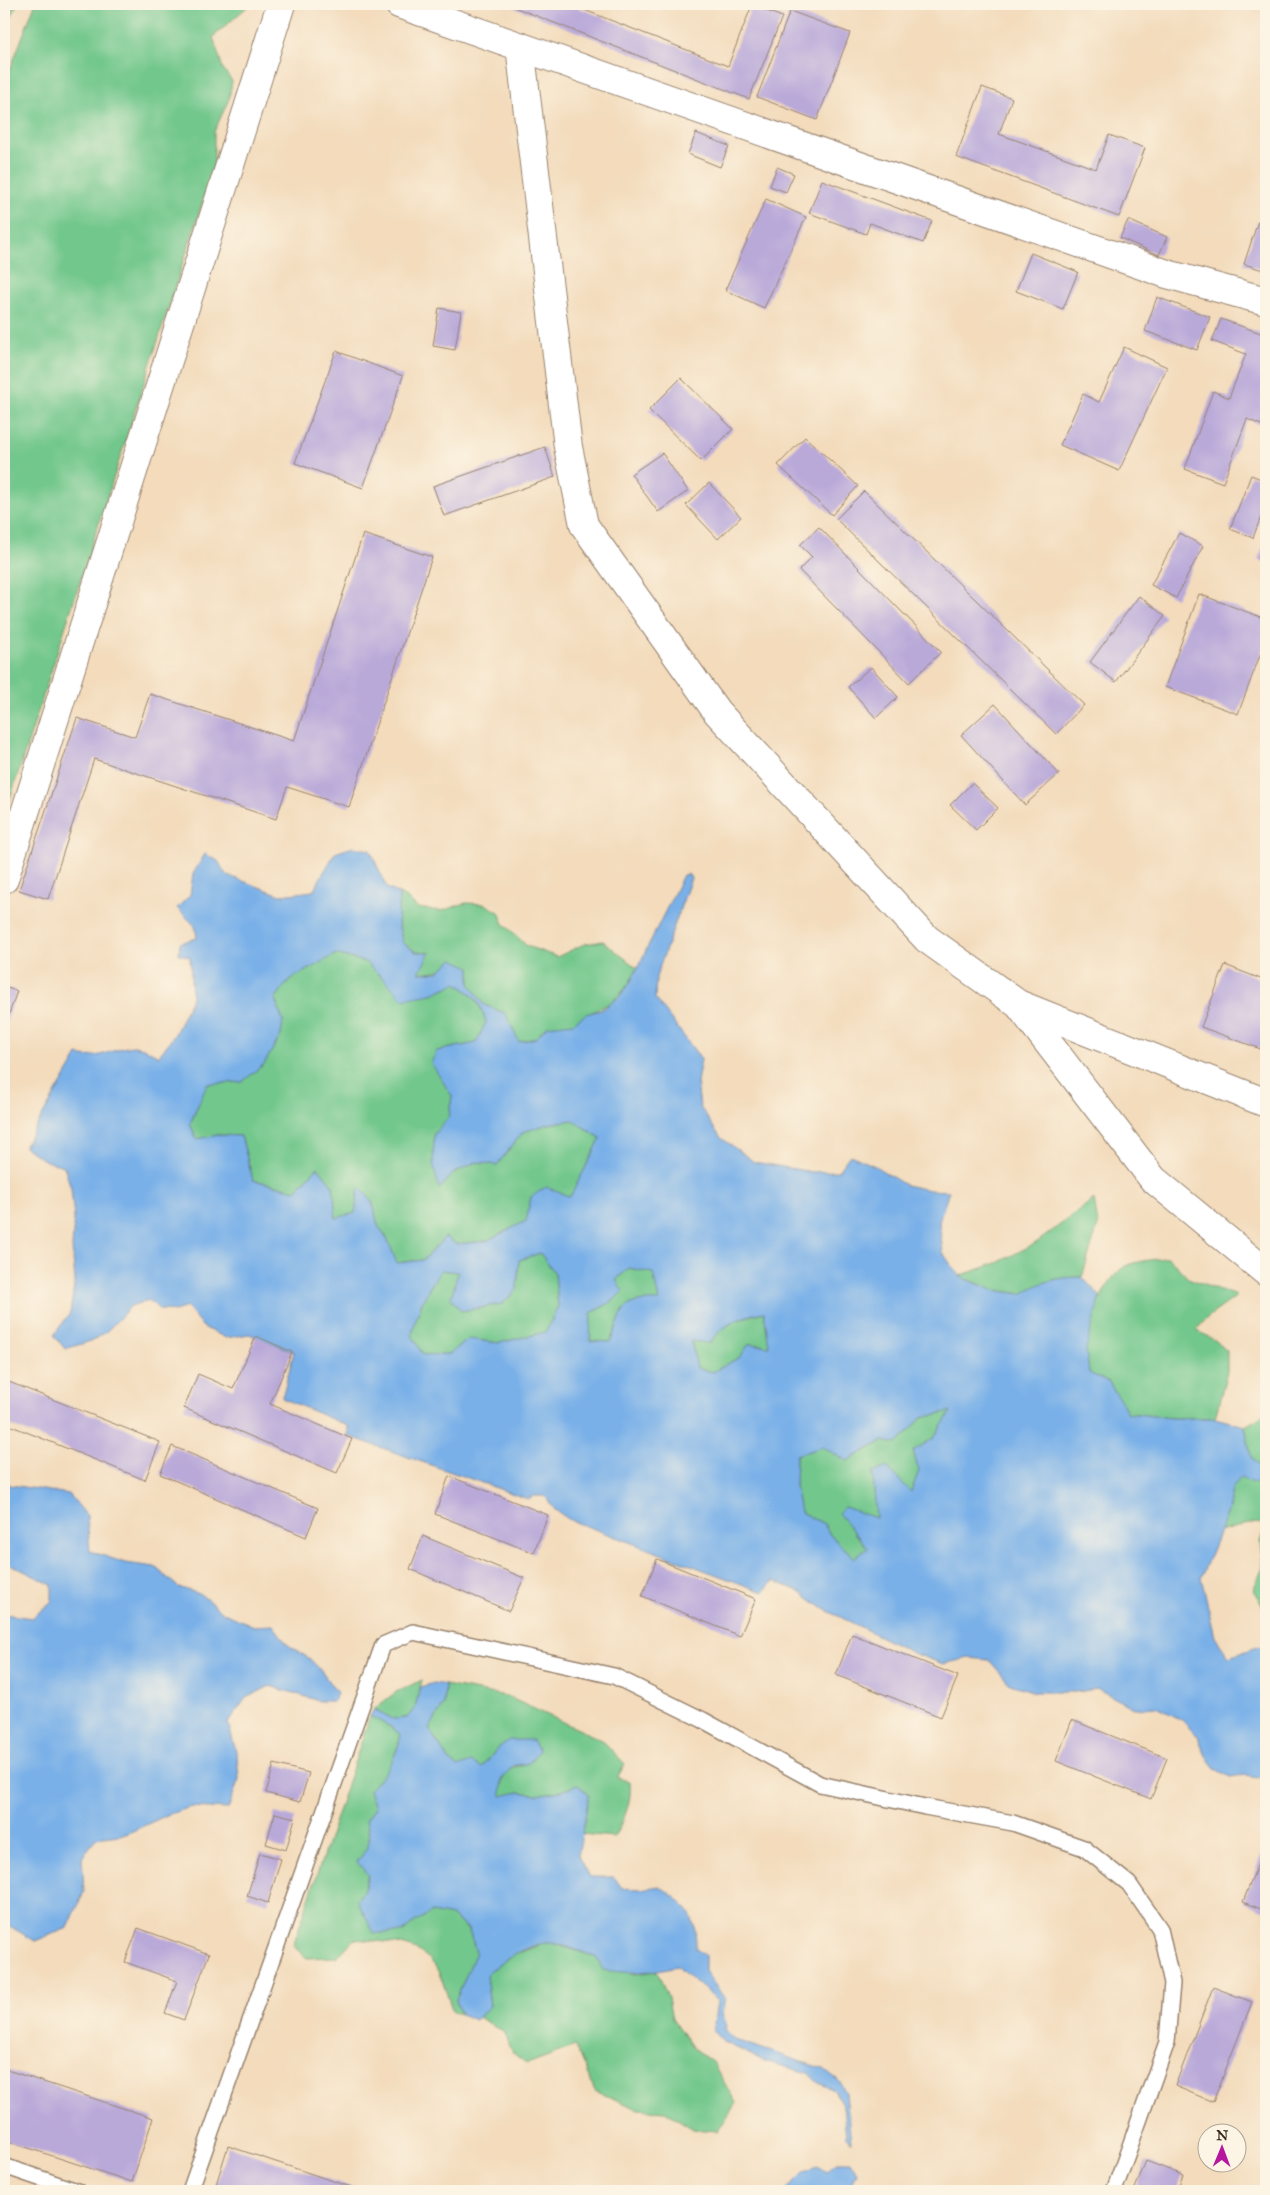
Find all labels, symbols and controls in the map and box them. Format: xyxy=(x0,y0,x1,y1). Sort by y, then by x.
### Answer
north arrow xyxy=(1198,2122,1248,2172)
text: N xyxy=(1216,2127,1228,2144)

